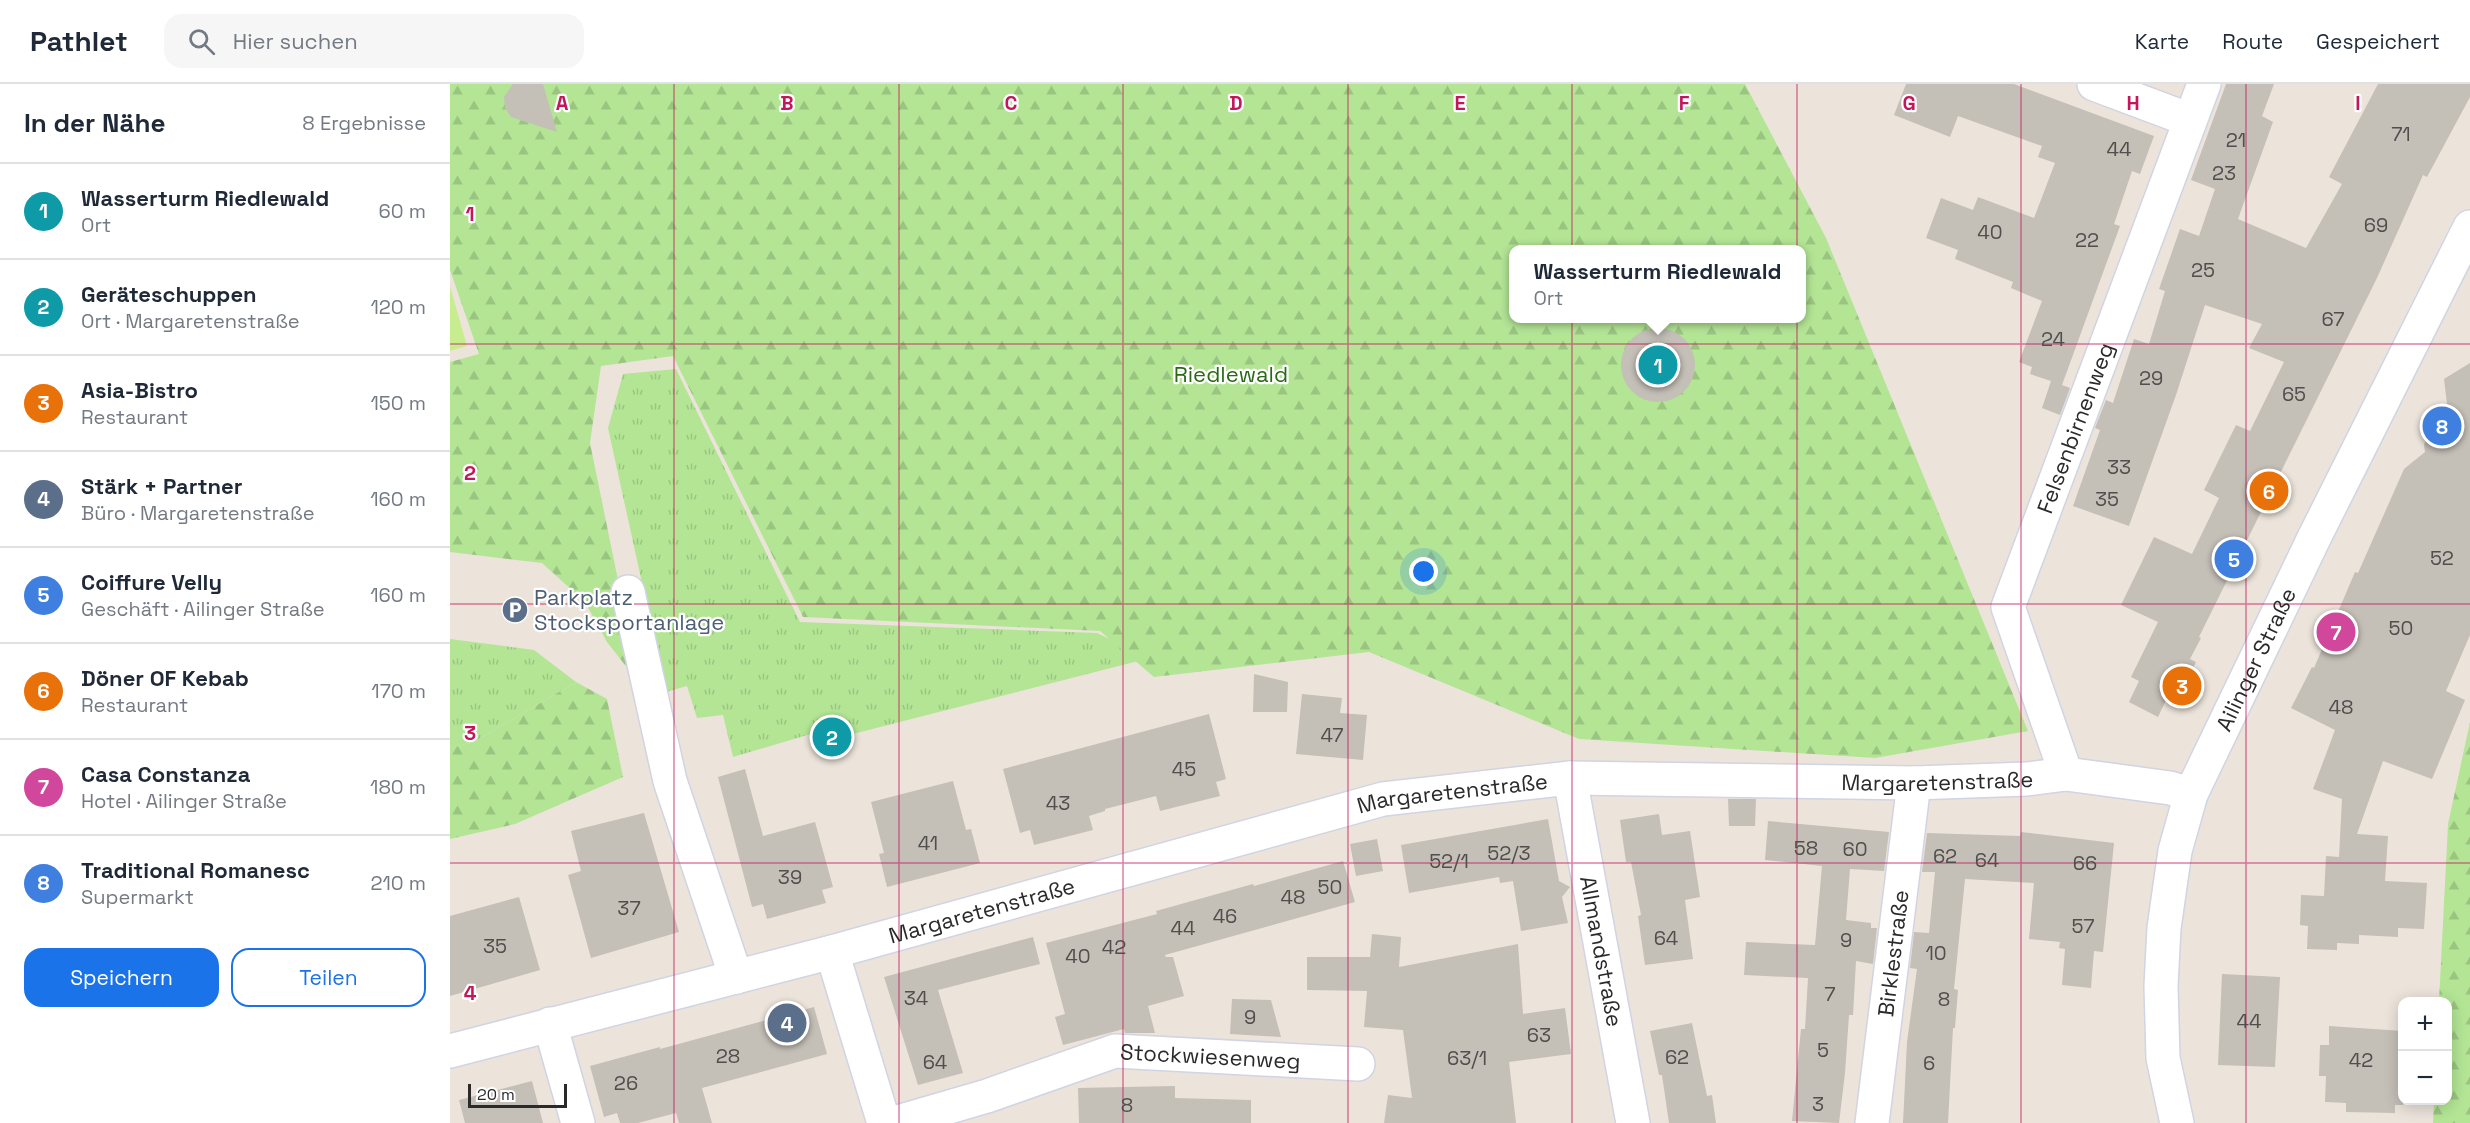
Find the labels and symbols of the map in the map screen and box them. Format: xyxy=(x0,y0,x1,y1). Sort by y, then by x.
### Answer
text: A xyxy=(556,90,569,116)
text: B xyxy=(780,90,794,116)
text: C xyxy=(1005,90,1018,116)
text: D xyxy=(1229,90,1243,116)
text: E xyxy=(1454,90,1466,116)
text: F xyxy=(1679,90,1690,116)
text: G xyxy=(1902,90,1916,116)
text: H xyxy=(2126,90,2140,116)
text: I xyxy=(2355,90,2361,116)
house number: 71 xyxy=(2391,121,2411,147)
house number: 21 xyxy=(2226,127,2246,153)
house number: 44 xyxy=(2107,136,2132,162)
house number: 23 xyxy=(2212,160,2236,186)
text: 1 xyxy=(465,201,475,227)
house number: 69 xyxy=(2364,212,2388,238)
house number: 40 xyxy=(1977,219,2003,245)
house number: 22 xyxy=(2075,227,2099,253)
house number: 25 xyxy=(2191,257,2215,283)
house number: 67 xyxy=(2321,306,2345,332)
house number: 24 xyxy=(2041,326,2065,352)
street label: Felsenbirnenweg xyxy=(2030,338,2120,517)
pin: 1 xyxy=(1638,342,1678,388)
park label: Riedlewald xyxy=(1174,360,1288,388)
house number: 29 xyxy=(2139,365,2163,391)
house number: 65 xyxy=(2282,381,2306,407)
pin: 8 xyxy=(2422,404,2462,448)
house number: 33 xyxy=(2107,454,2131,480)
text: 2 xyxy=(464,460,476,486)
pin: 6 xyxy=(2250,468,2288,514)
house number: 35 xyxy=(2095,486,2119,512)
pin: 5 xyxy=(2214,536,2254,582)
house number: 52 xyxy=(2430,545,2454,571)
your location xyxy=(1409,557,1438,586)
place label: Parkplatz Stocksportanlage xyxy=(534,583,724,636)
street label: Ailinger Straße xyxy=(2209,583,2302,736)
parking icon: Parkplatz Stocksportanlage xyxy=(500,595,530,625)
pin: 7 xyxy=(2316,610,2356,654)
house number: 50 xyxy=(2389,615,2413,641)
pin: 3 xyxy=(2162,664,2202,708)
house number: 48 xyxy=(2329,694,2353,720)
pin: 2 xyxy=(812,714,851,760)
text: 3 xyxy=(464,720,476,746)
house number: 47 xyxy=(1320,722,1344,748)
house number: 45 xyxy=(1172,756,1196,782)
street label: Margaretenstraße xyxy=(1841,765,2034,797)
street label: Margaretenstraße xyxy=(1354,767,1549,820)
house number: 43 xyxy=(1046,790,1070,816)
house number: 41 xyxy=(918,830,938,856)
house number: 58 xyxy=(1794,835,1818,861)
house number: 60 xyxy=(1842,836,1868,862)
house number: 52/3 xyxy=(1487,840,1531,866)
house number: 62 xyxy=(1933,843,1957,869)
house number: 64 xyxy=(1975,847,1999,873)
house number: 52/1 xyxy=(1429,848,1469,874)
house number: 66 xyxy=(2073,850,2097,876)
house number: 39 xyxy=(778,864,802,890)
street label: Margaretenstraße xyxy=(885,871,1078,950)
street label: Allmandstraße xyxy=(1574,873,1629,1029)
house number: 50 xyxy=(1318,874,1342,900)
house number: 48 xyxy=(1281,884,1305,910)
street label: Birklestraße xyxy=(1871,888,1915,1018)
house number: 37 xyxy=(617,895,641,921)
house number: 46 xyxy=(1213,903,1237,929)
house number: 57 xyxy=(2071,913,2095,939)
house number: 44 xyxy=(1171,915,1196,941)
house number: 64 xyxy=(1654,925,1678,951)
house number: 9 xyxy=(1840,927,1852,953)
house number: 35 xyxy=(483,933,507,959)
house number: 42 xyxy=(1102,934,1126,960)
house number: 10 xyxy=(1925,940,1947,966)
house number: 40 xyxy=(1065,943,1091,969)
text: 4 xyxy=(464,980,477,1006)
house number: 7 xyxy=(1824,981,1836,1007)
house number: 34 xyxy=(904,985,928,1011)
house number: 8 xyxy=(1938,986,1950,1012)
pin: 4 xyxy=(768,1000,806,1046)
house number: 9 xyxy=(1244,1004,1256,1030)
house number: 44 xyxy=(2237,1008,2262,1034)
house number: 63 xyxy=(1527,1022,1551,1048)
street label: Stockwiesenweg xyxy=(1119,1037,1301,1075)
house number: 5 xyxy=(1817,1037,1829,1063)
house number: 28 xyxy=(716,1043,740,1069)
house number: 62 xyxy=(1665,1044,1689,1070)
house number: 63/1 xyxy=(1447,1045,1487,1071)
house number: 42 xyxy=(2349,1047,2373,1073)
house number: 64 xyxy=(923,1049,947,1075)
house number: 6 xyxy=(1923,1050,1935,1076)
house number: 26 xyxy=(614,1070,638,1096)
scale bar xyxy=(468,1081,567,1108)
house number: 3 xyxy=(1812,1091,1824,1117)
house number: 8 xyxy=(1121,1092,1133,1118)

